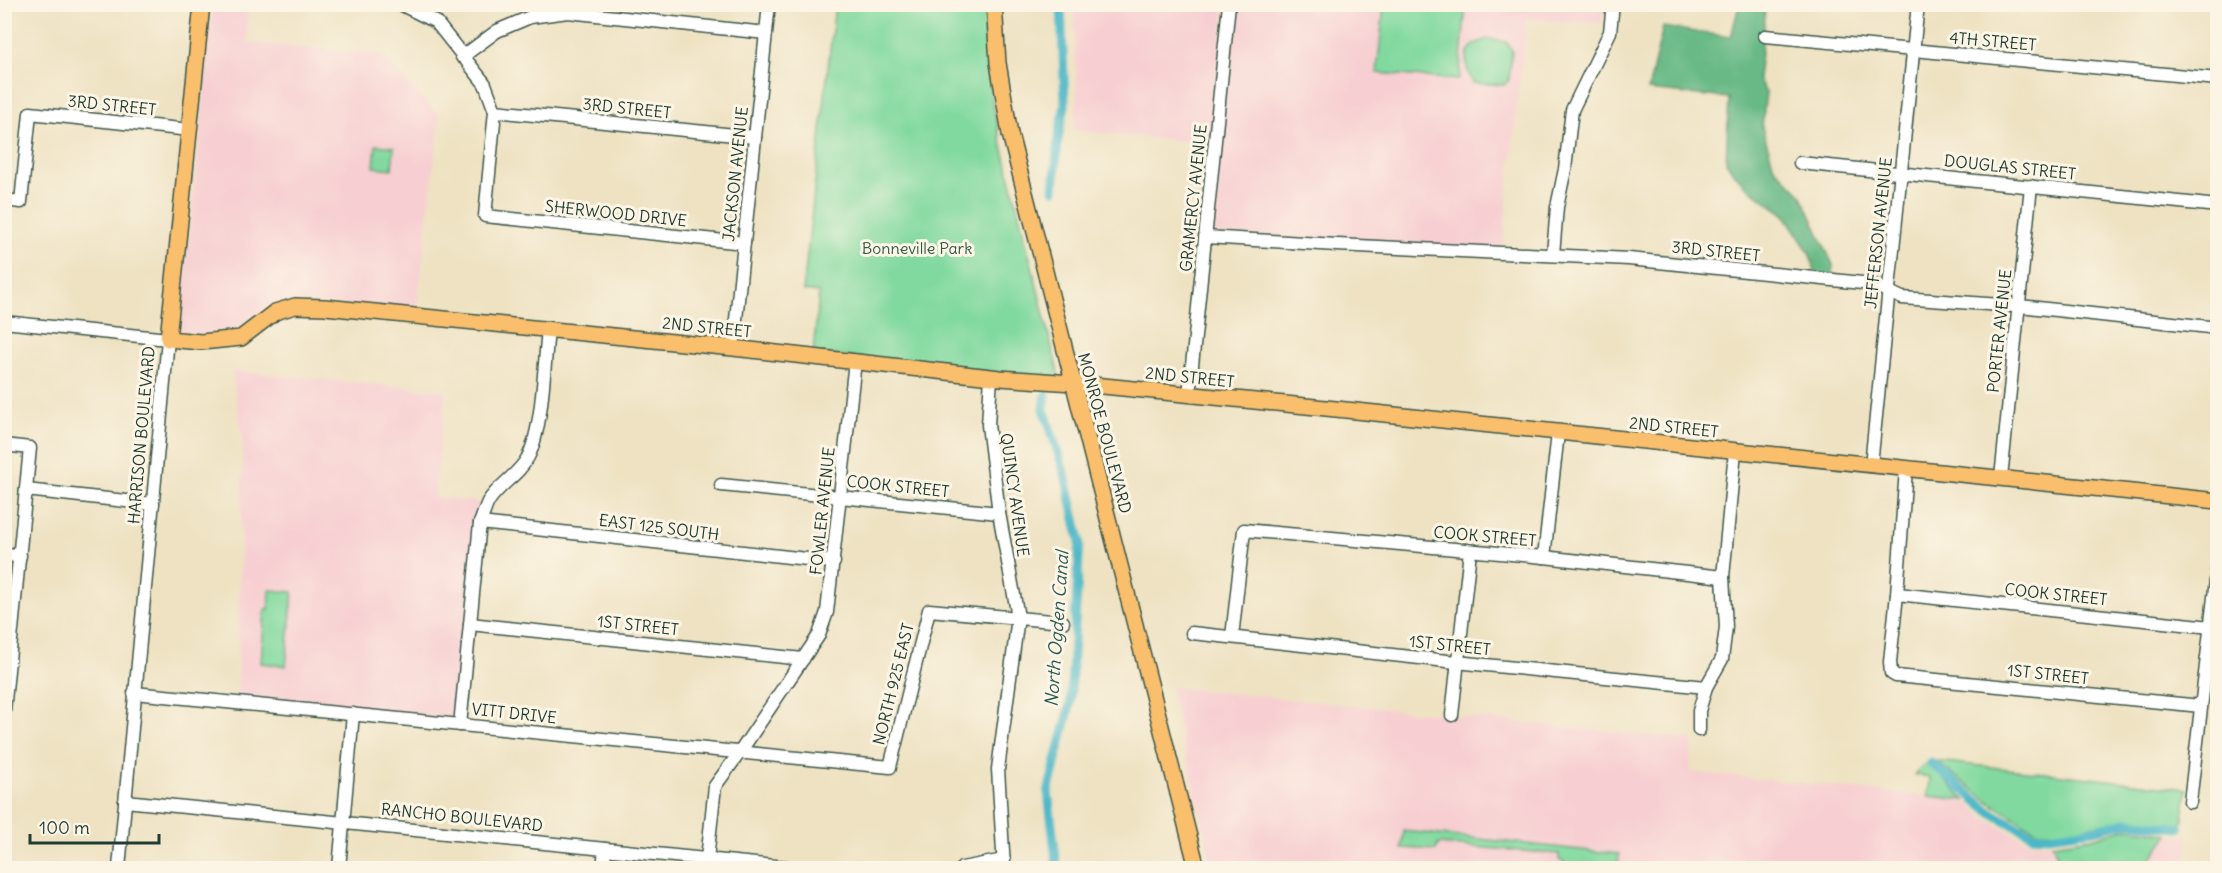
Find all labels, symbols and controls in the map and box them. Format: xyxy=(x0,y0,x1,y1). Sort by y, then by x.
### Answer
street label: 4TH STREET xyxy=(1949,27,2037,55)
street label: 3RD STREET xyxy=(67,90,157,120)
street label: 3RD STREET xyxy=(582,93,672,123)
street label: JACKSON AVENUE xyxy=(718,105,752,243)
street label: GRAMERCY AVENUE xyxy=(1175,123,1211,273)
street label: DOUGLAS STREET xyxy=(1943,150,2077,184)
street label: JEFFERSON AVENUE xyxy=(1860,156,1896,310)
street label: SHERWOOD DRIVE xyxy=(544,196,688,230)
street label: 3RD STREET xyxy=(1671,236,1761,266)
park label: Bonneville Park xyxy=(862,238,972,258)
street label: PORTER AVENUE xyxy=(1983,268,2015,394)
street label: 2ND STREET xyxy=(661,312,753,342)
street label: HARRISON BOULEVARD xyxy=(123,345,159,525)
street label: MONROE BOULEVARD xyxy=(1074,351,1136,515)
street label: 2ND STREET xyxy=(1144,362,1236,392)
street label: 2ND STREET xyxy=(1628,412,1720,442)
street label: QUINCY AVENUE xyxy=(996,432,1034,558)
street label: FOWLER AVENUE xyxy=(805,446,839,576)
street label: COOK STREET xyxy=(846,471,950,501)
street label: EAST 125 SOUTH xyxy=(598,510,720,544)
street label: COOK STREET xyxy=(1433,522,1537,550)
water label: North Ogden Canal xyxy=(1040,547,1074,708)
street label: COOK STREET xyxy=(2004,579,2108,609)
street label: 1ST STREET xyxy=(596,611,680,639)
street label: NORTH 925 EAST xyxy=(868,621,918,747)
street label: 1ST STREET xyxy=(1408,631,1492,659)
street label: 1ST STREET xyxy=(2006,660,2090,688)
street label: VITT DRIVE xyxy=(470,699,558,727)
street label: RANCHO BOULEVARD xyxy=(380,799,544,835)
scale bar xyxy=(30,807,159,845)
text: 100 m xyxy=(39,816,90,839)

